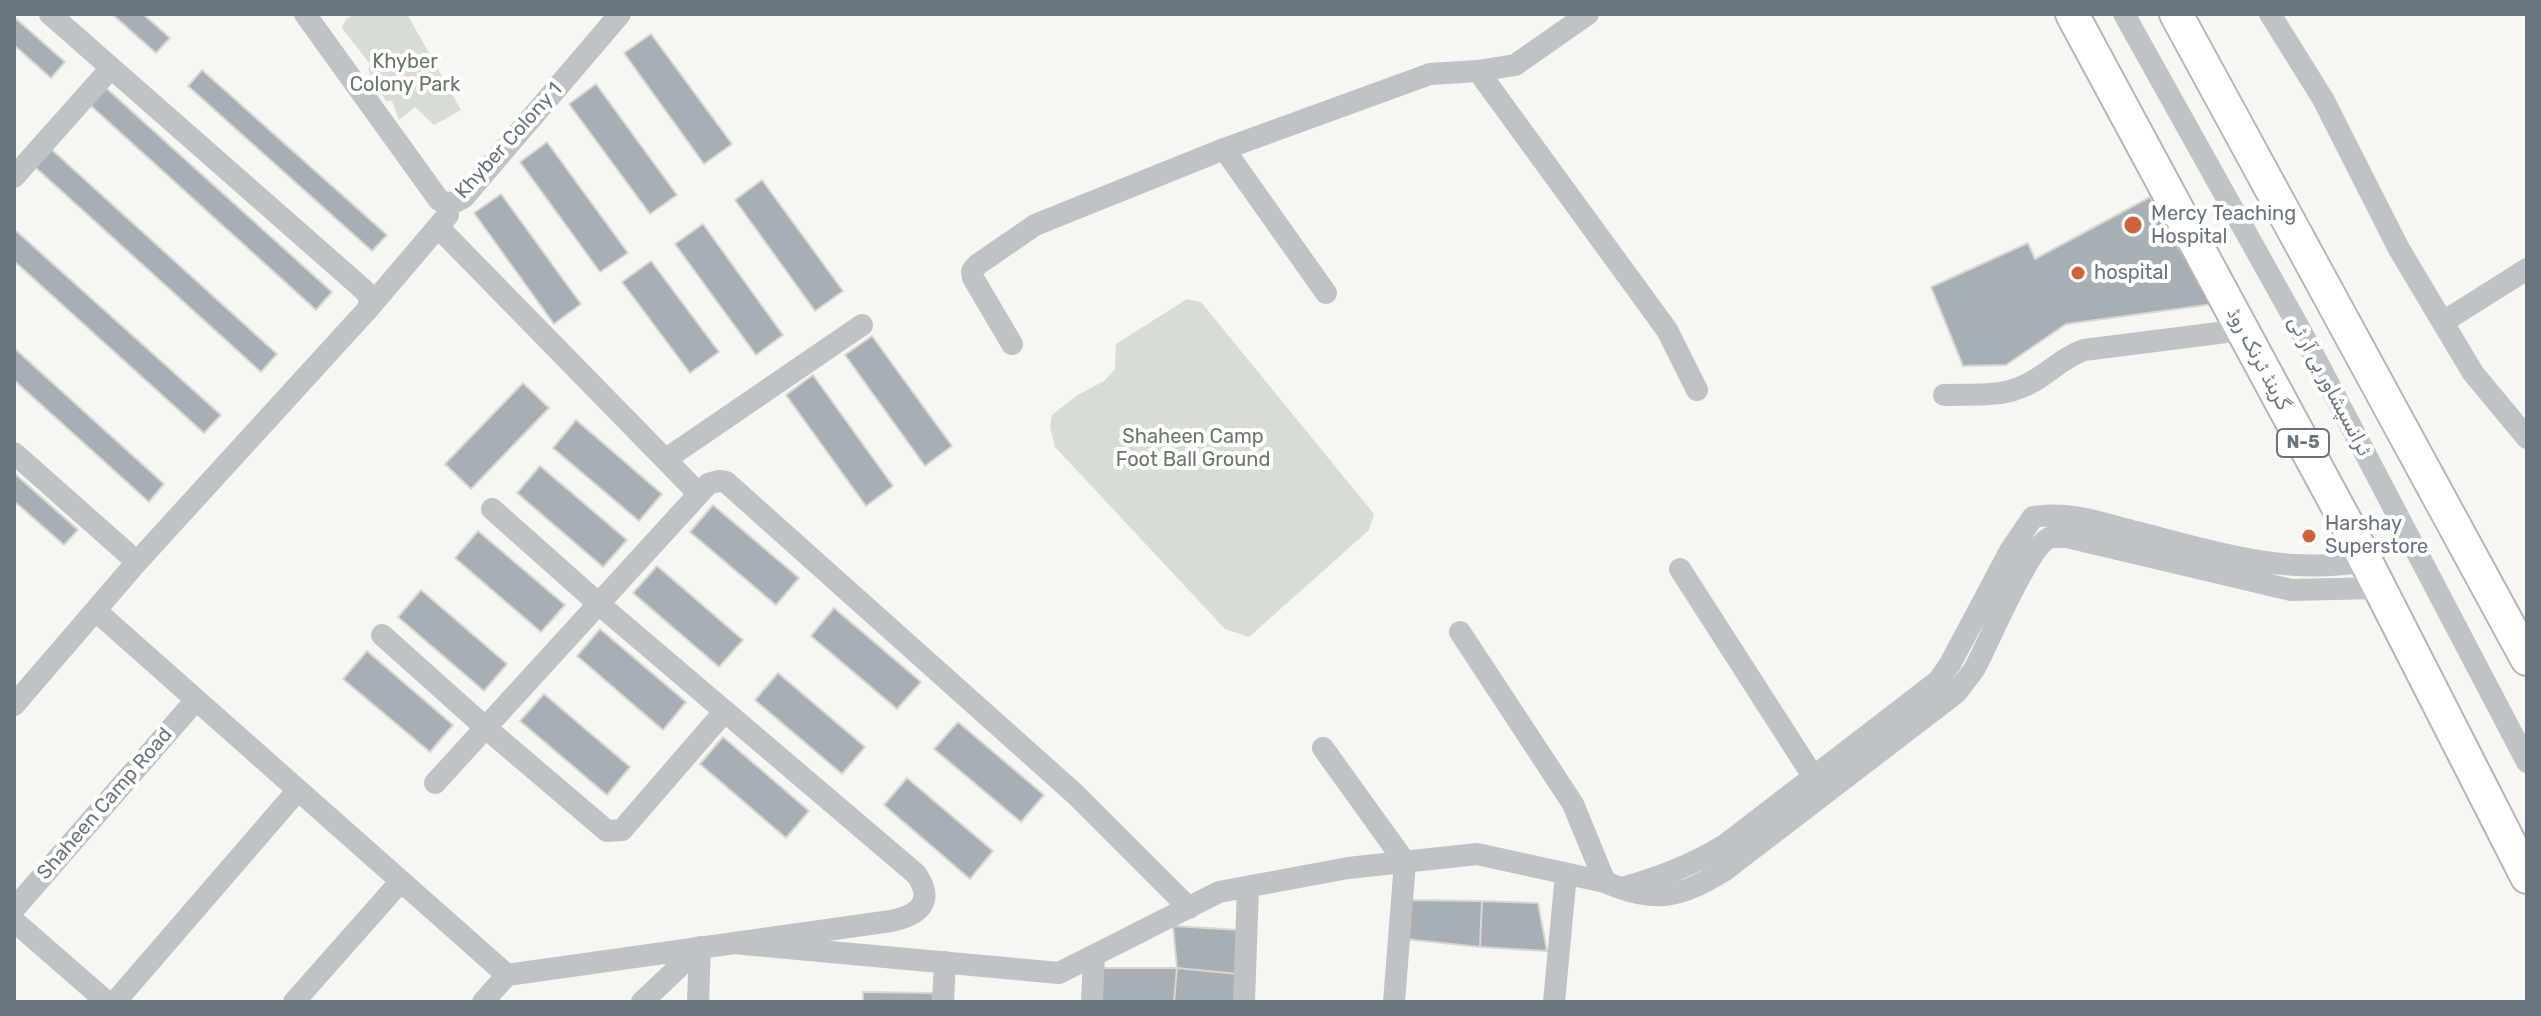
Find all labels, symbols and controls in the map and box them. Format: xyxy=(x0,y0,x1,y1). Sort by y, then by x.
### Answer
park label: Khyber Colony Park xyxy=(350,50,460,97)
street label: Khyber Colony 1 xyxy=(451,78,567,204)
place label: Mercy Teaching Hospital xyxy=(2151,202,2296,249)
marker: Mercy Teaching Hospital xyxy=(2122,214,2144,236)
place label: hospital xyxy=(2094,261,2168,285)
marker: hospital xyxy=(2069,264,2087,282)
street label: گرینڈ ٹرنک روڈ xyxy=(2221,304,2295,414)
street label: ٹرانسپشاور بی آر ٹی xyxy=(2282,312,2376,460)
park label: Shaheen Camp Foot Ball Ground xyxy=(1116,425,1270,472)
road number: N-5 xyxy=(2277,429,2329,457)
place label: Harshay Superstore xyxy=(2325,512,2428,559)
marker: Harshay Superstore xyxy=(2300,527,2318,545)
street label: Shaheen Camp Road xyxy=(32,723,178,885)

